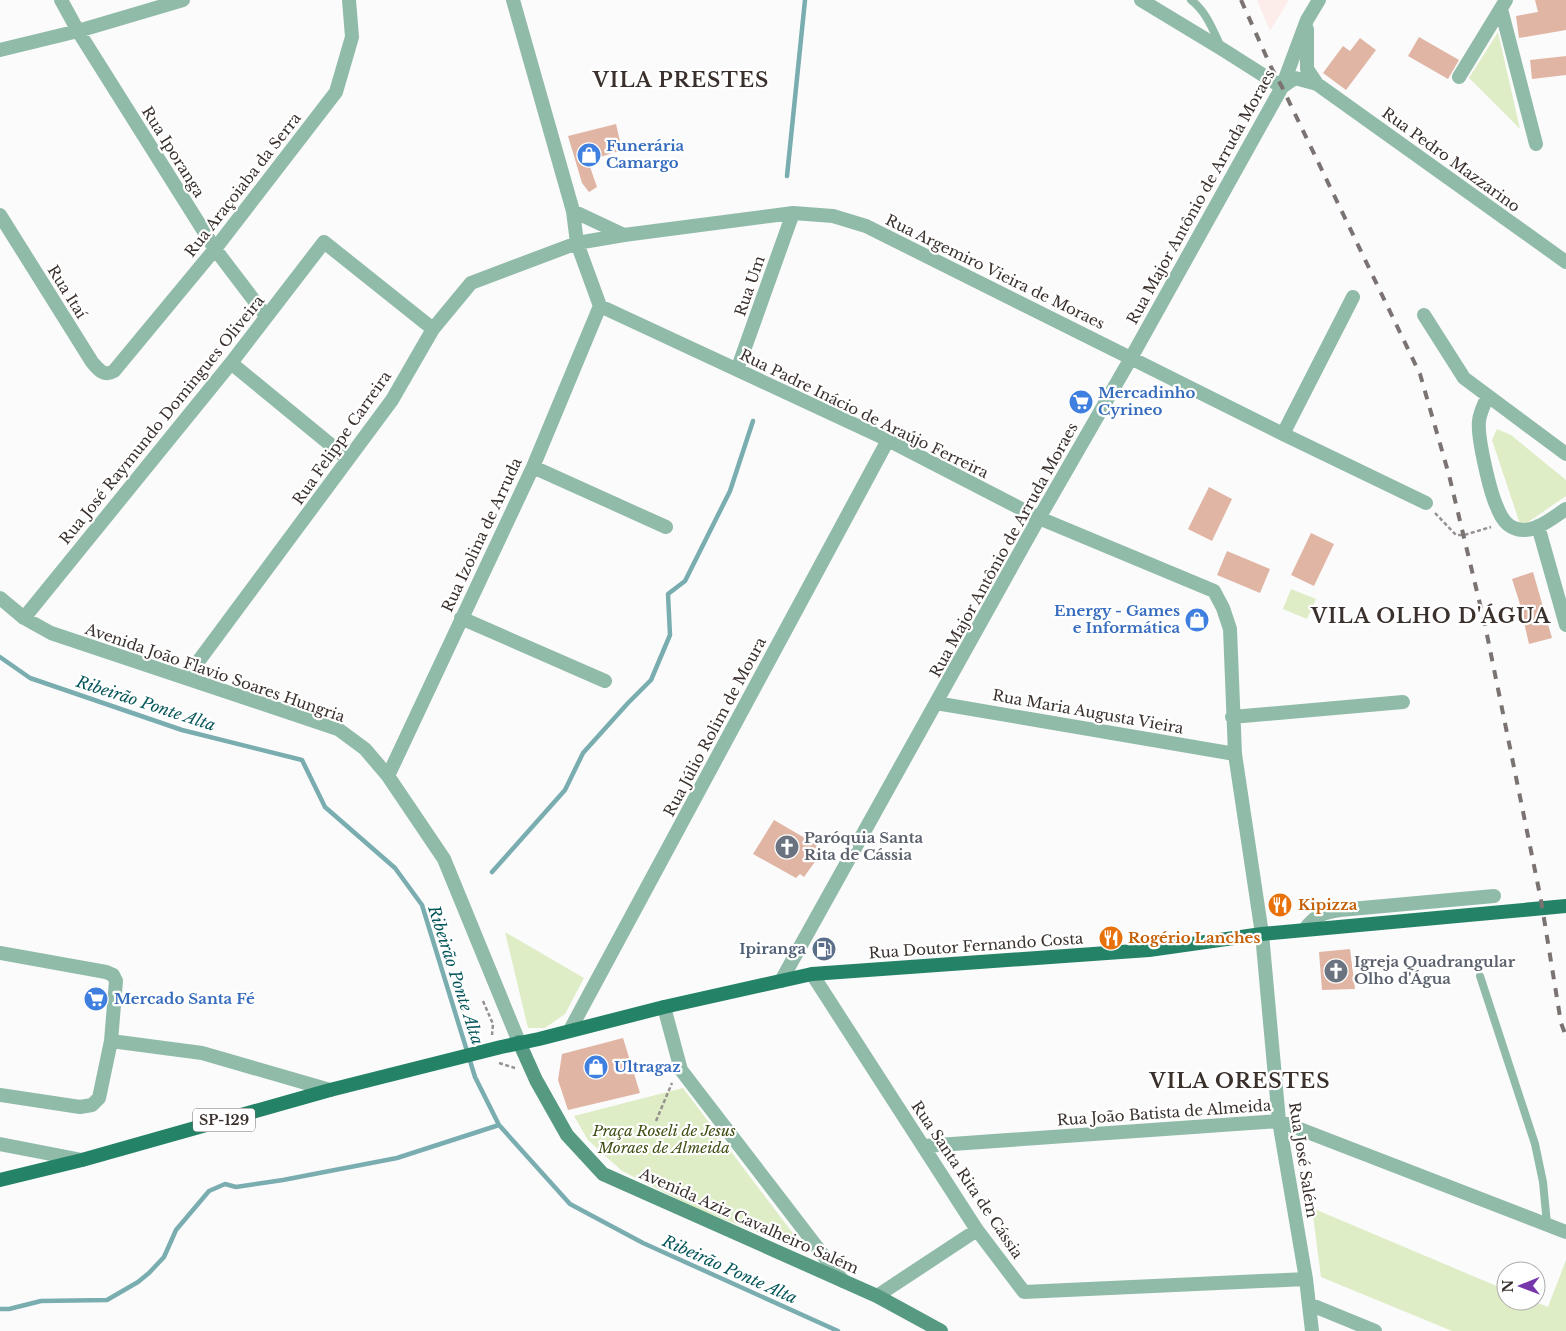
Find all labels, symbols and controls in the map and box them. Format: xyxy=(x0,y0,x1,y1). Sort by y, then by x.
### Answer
street label: Rua Major Antônio de Arruda Moraes xyxy=(1122,66,1279,327)
district label: VILA PRESTES xyxy=(592,68,769,92)
street label: Rua Iporanga xyxy=(138,103,209,201)
street label: Rua Pedro Mazzarino xyxy=(1379,103,1524,216)
street label: Rua Araçoiaba da Serra xyxy=(180,108,305,261)
place label: Funerária Camargo xyxy=(606,136,685,172)
shop icon: Funerária Camargo xyxy=(576,142,602,168)
street label: Rua Argemiro Vieira de Moraes xyxy=(883,210,1108,333)
street label: Rua Um xyxy=(730,253,769,319)
street label: Rua Itaí xyxy=(44,262,92,323)
street label: Rua José Raymundo Domingues Oliveira xyxy=(55,291,268,548)
street label: Rua Padre Inácio de Araújo Ferreira xyxy=(737,345,992,483)
street label: Rua Felippe Carreira xyxy=(288,366,395,508)
place label: Mercadinho Cyrineo xyxy=(1098,383,1196,419)
supermarket icon: Mercadinho Cyrineo xyxy=(1068,389,1094,415)
street label: Rua Major Antônio de Arruda Moraes xyxy=(925,419,1082,680)
street label: Rua Izolina de Arruda xyxy=(437,454,526,615)
place label: Energy - Games e Informática xyxy=(1054,601,1180,637)
district label: VILA OLHO D'ÁGUA xyxy=(1310,603,1551,628)
shop icon: Energy - Games e Informática xyxy=(1184,607,1210,633)
street label: Avenida João Flavio Soares Hungria xyxy=(82,619,348,726)
street label: Rua Júlio Rolim de Moura xyxy=(659,633,770,820)
water label: Ribeirão Ponte Alta xyxy=(73,671,218,735)
street label: Rua Maria Augusta Vieira xyxy=(991,685,1186,738)
place label: Paróquia Santa Rita de Cássia xyxy=(804,828,923,864)
church icon: Paróquia Santa Rita de Cássia xyxy=(774,834,800,860)
restaurant icon: Kipizza xyxy=(1267,892,1293,918)
place label: Kipizza xyxy=(1298,895,1358,914)
water label: Ribeirão Ponte Alta xyxy=(424,902,488,1047)
restaurant icon: Rogério Lanches xyxy=(1098,925,1124,951)
street label: Rua Doutor Fernando Costa xyxy=(868,928,1085,962)
place label: Rogério Lanches xyxy=(1128,928,1260,947)
fuel station icon: Ipiranga xyxy=(811,936,837,962)
place label: Ipiranga xyxy=(739,939,806,958)
place label: Igreja Quadrangular Olho d'Água xyxy=(1354,952,1516,988)
church icon: Igreja Quadrangular Olho d'Água xyxy=(1323,958,1349,984)
supermarket icon: Mercado Santa Fé xyxy=(83,986,109,1012)
place label: Mercado Santa Fé xyxy=(114,989,255,1008)
shop icon: Ultragaz xyxy=(583,1054,609,1080)
place label: Ultragaz xyxy=(614,1057,681,1076)
district label: VILA ORESTES xyxy=(1149,1069,1330,1093)
street label: Rua João Batista de Almeida xyxy=(1056,1095,1272,1129)
street label: Rua Santa Rita de Cássia xyxy=(907,1097,1028,1263)
street label: Rua José Salém xyxy=(1285,1101,1322,1219)
road number: SP-129 xyxy=(193,1108,255,1132)
park label: Praça Roseli de Jesus Moraes de Almeida xyxy=(591,1121,736,1157)
street label: Avenida Aziz Cavalheiro Salém xyxy=(636,1163,862,1278)
water label: Ribeirão Ponte Alta xyxy=(659,1230,800,1308)
north arrow xyxy=(1496,1261,1546,1311)
text: N xyxy=(1499,1279,1517,1293)

